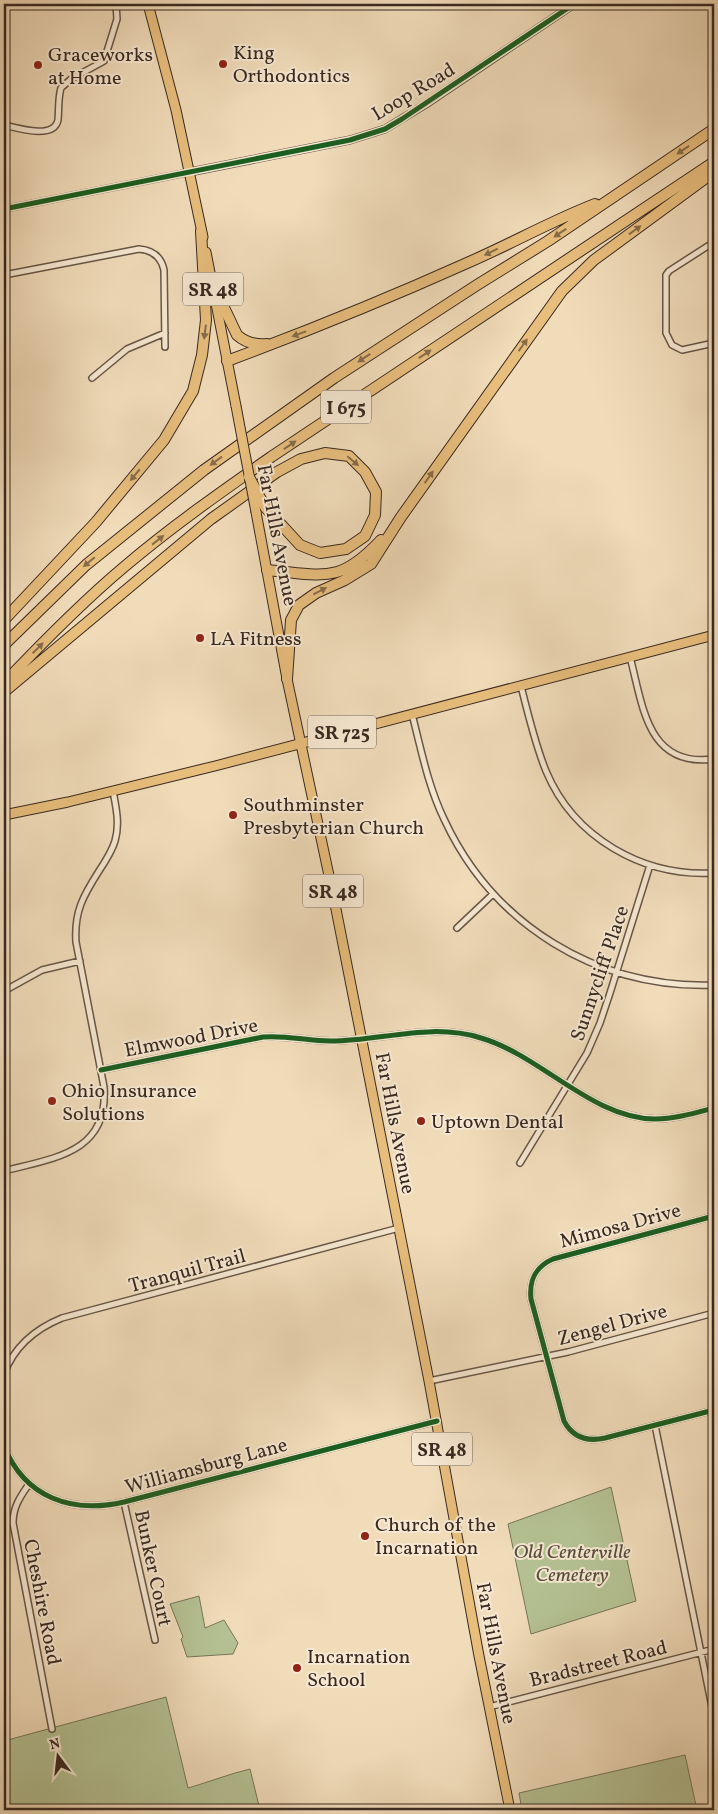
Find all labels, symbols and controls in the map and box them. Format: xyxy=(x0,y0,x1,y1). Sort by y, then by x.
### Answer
place label: King Orthodontics xyxy=(233,40,350,91)
place label: Graceworks at Home xyxy=(48,42,153,93)
street label: Loop Road xyxy=(367,57,461,129)
marker: King Orthodontics xyxy=(217,58,229,70)
marker: Graceworks at Home xyxy=(32,59,44,71)
one-way arrow xyxy=(676,145,690,155)
one-way arrow xyxy=(628,225,642,235)
one-way arrow xyxy=(553,228,567,238)
one-way arrow xyxy=(484,248,498,256)
road number: SR 48 xyxy=(183,272,243,306)
one-way arrow xyxy=(201,325,209,341)
one-way arrow xyxy=(291,330,306,338)
one-way arrow xyxy=(518,338,528,352)
one-way arrow xyxy=(418,349,432,359)
one-way arrow xyxy=(358,354,371,363)
road number: I 675 xyxy=(321,391,371,424)
one-way arrow xyxy=(283,440,297,449)
one-way arrow xyxy=(209,456,223,466)
one-way arrow xyxy=(347,456,360,467)
street label: Far Hills Avenue xyxy=(249,462,303,609)
one-way arrow xyxy=(129,469,141,481)
one-way arrow xyxy=(424,471,434,484)
one-way arrow xyxy=(151,534,164,545)
one-way arrow xyxy=(83,557,96,568)
one-way arrow xyxy=(313,587,327,595)
place label: LA Fitness xyxy=(210,626,301,654)
marker: LA Fitness xyxy=(194,632,206,644)
one-way arrow xyxy=(31,642,43,654)
road number: SR 725 xyxy=(308,716,376,749)
place label: Southminster Presbyterian Church xyxy=(243,792,424,843)
marker: Southminster Presbyterian Church xyxy=(227,809,239,821)
road number: SR 48 xyxy=(303,874,363,908)
street label: Sunnycliff Place xyxy=(565,902,637,1045)
street label: Elmwood Drive xyxy=(122,1012,261,1066)
street label: Far Hills Avenue xyxy=(367,1050,421,1197)
place label: Ohio Insurance Solutions xyxy=(62,1078,197,1129)
marker: Ohio Insurance Solutions xyxy=(46,1095,58,1107)
place label: Uptown Dental xyxy=(431,1109,564,1137)
marker: Uptown Dental xyxy=(415,1115,427,1127)
street label: Mimosa Drive xyxy=(557,1197,684,1257)
street label: Tranquil Trail xyxy=(126,1243,249,1301)
street label: Zengel Drive xyxy=(555,1298,671,1354)
street label: Williamsburg Lane xyxy=(122,1432,291,1502)
road number: SR 48 xyxy=(412,1432,472,1466)
street label: Bunker Court xyxy=(126,1508,178,1629)
place label: Church of the Incarnation xyxy=(375,1512,496,1563)
marker: Church of the Incarnation xyxy=(359,1530,371,1542)
street label: Cheshire Road xyxy=(15,1537,67,1668)
park label: Old Centerville Cemetery xyxy=(513,1539,631,1590)
street label: Far Hills Avenue xyxy=(468,1580,522,1727)
street label: Bradstreet Road xyxy=(527,1634,670,1696)
place label: Incarnation School xyxy=(307,1644,411,1695)
marker: Incarnation School xyxy=(291,1662,303,1674)
north arrow xyxy=(32,1732,82,1782)
text: N xyxy=(48,1734,62,1755)

